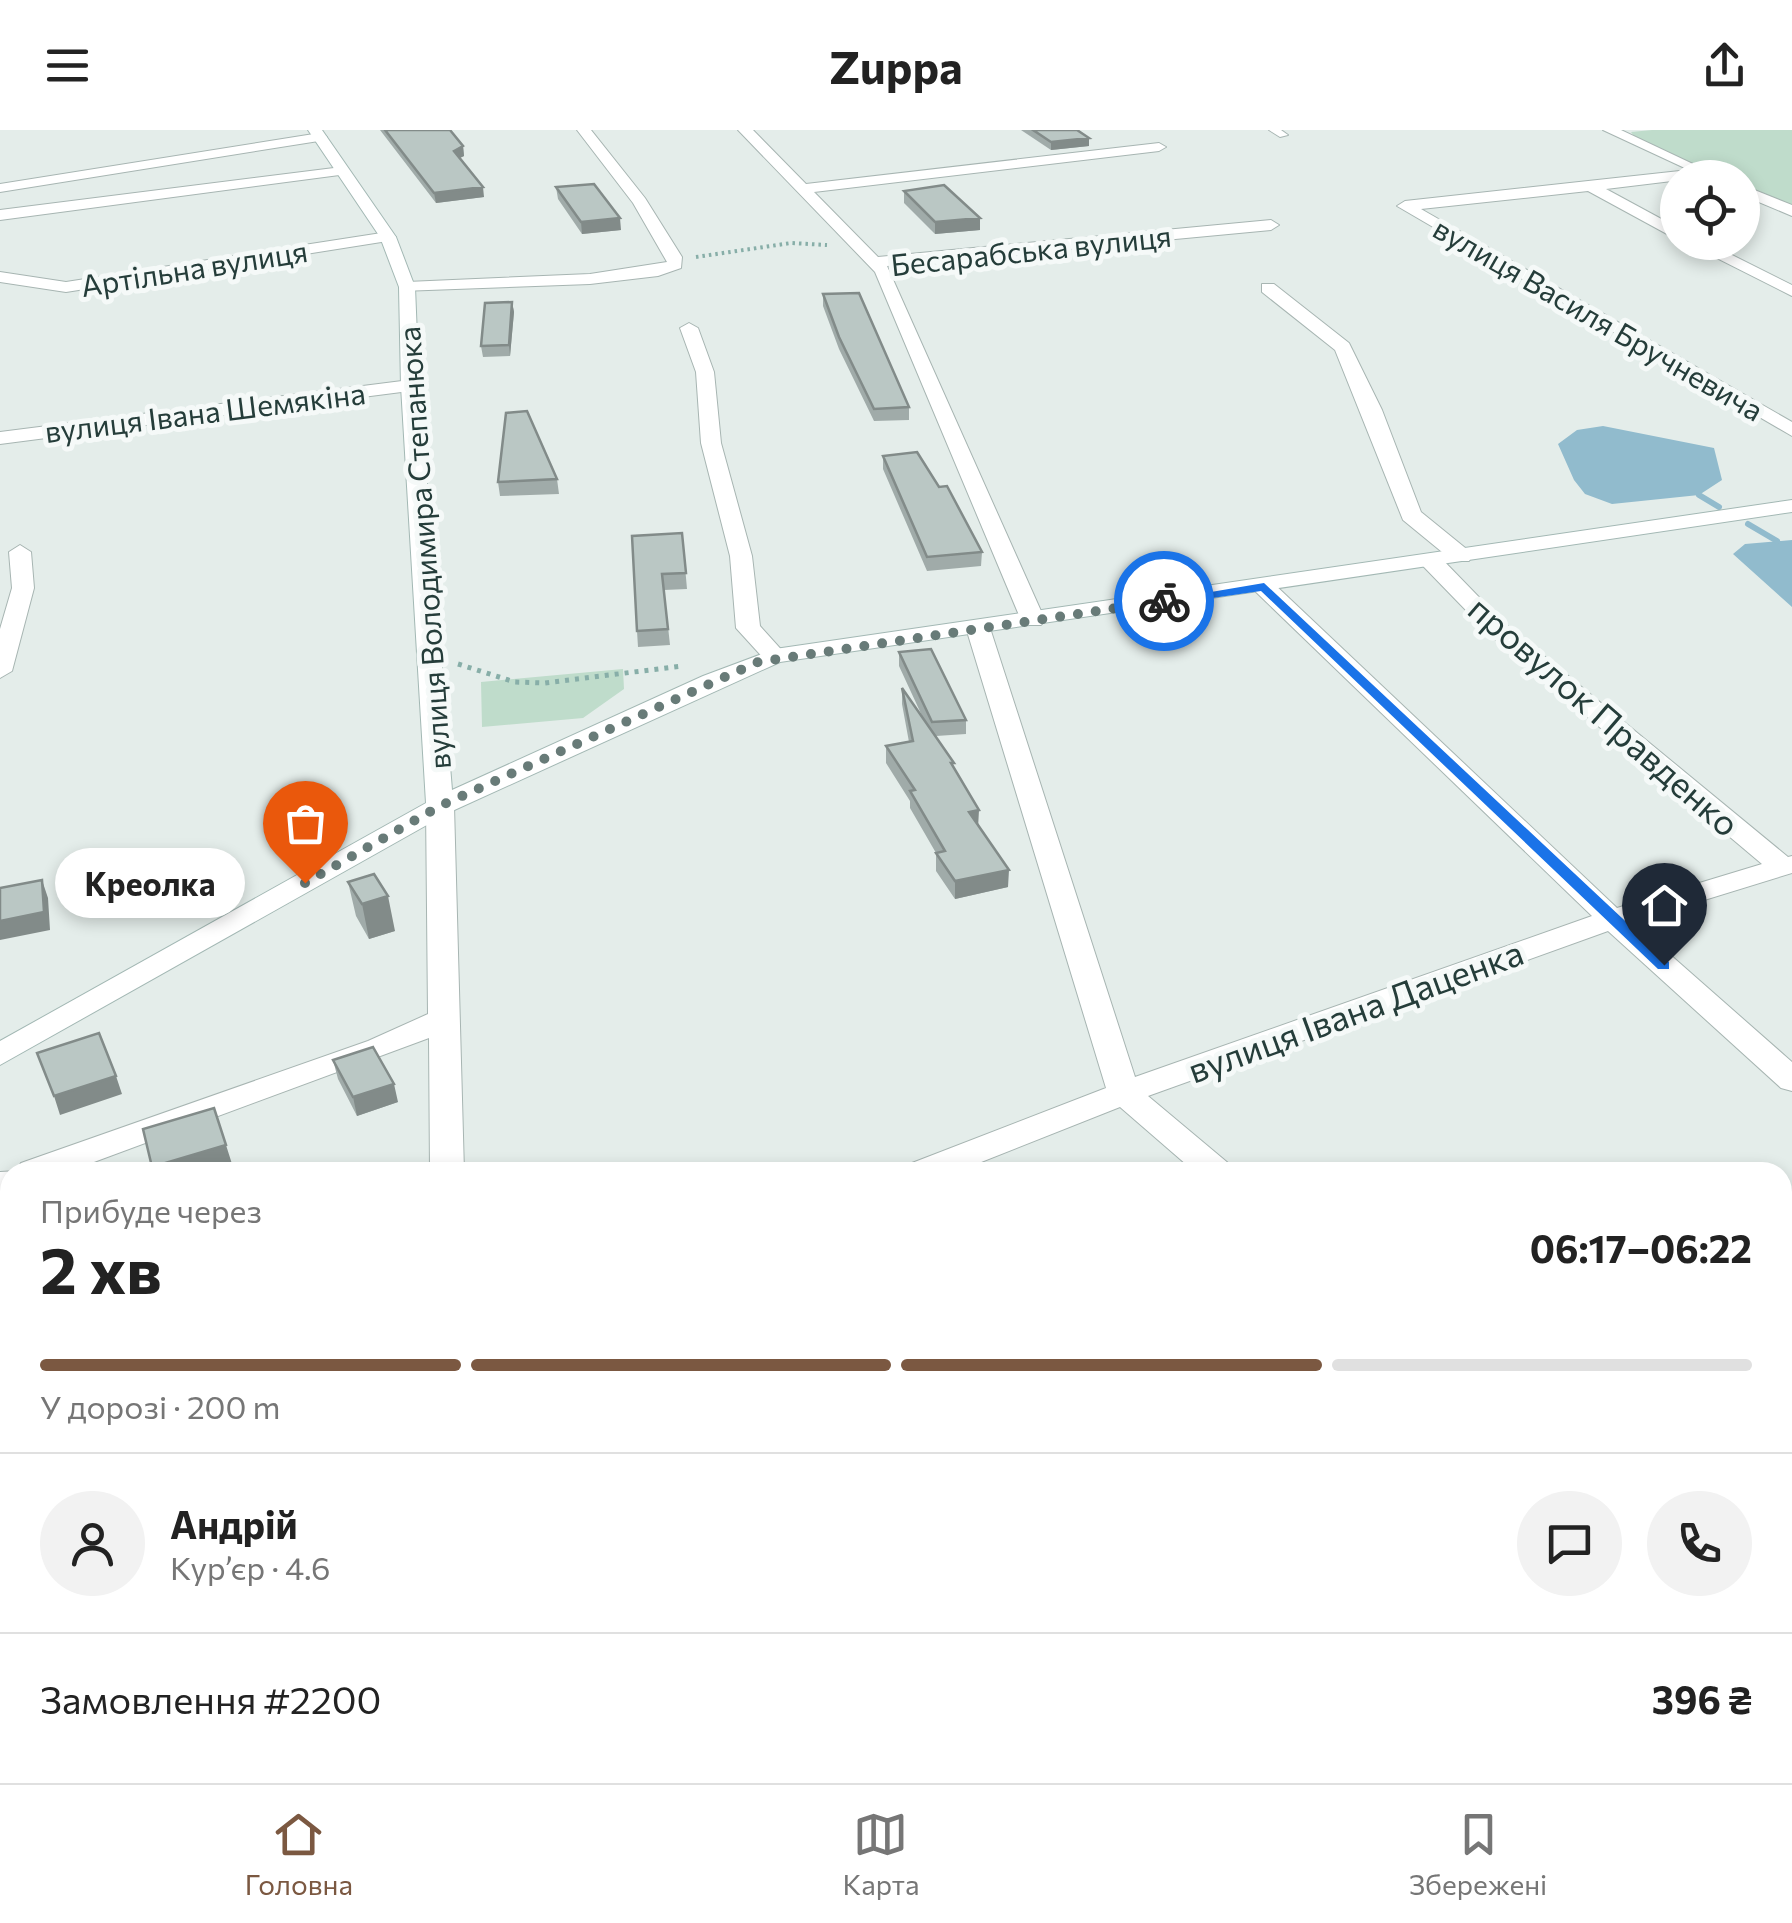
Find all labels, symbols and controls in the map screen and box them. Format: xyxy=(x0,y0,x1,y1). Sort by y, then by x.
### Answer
icon: menu xyxy=(40,38,95,93)
text: Zuppa xyxy=(829,38,963,93)
icon: share xyxy=(1697,38,1752,93)
map controls xyxy=(1660,160,1760,260)
button: locate xyxy=(1660,160,1760,260)
street label: вулиця Василя Бручневича xyxy=(1428,208,1770,428)
street label: Бесарабська вулиця xyxy=(889,216,1173,282)
street label: Артільна вулиця xyxy=(78,231,310,303)
street label: вулиця Володимира Степанюка xyxy=(389,325,457,771)
street label: вулиця Івана Шемякіна xyxy=(43,373,367,449)
courier xyxy=(1114,551,1214,651)
icon: bike xyxy=(1137,574,1192,629)
street label: провулок Правденко xyxy=(1461,586,1749,844)
pin xyxy=(263,781,348,884)
icon: bag xyxy=(278,796,333,851)
callout: Креолка xyxy=(55,848,245,918)
text: Креолка xyxy=(84,863,216,903)
pin xyxy=(1622,863,1707,966)
icon: home xyxy=(1637,878,1692,933)
street label: вулиця Івана Даценка xyxy=(1181,929,1529,1091)
text: Прибуде через xyxy=(40,1190,262,1230)
text: 06:17–06:22 xyxy=(1530,1224,1752,1271)
text: 2 хв xyxy=(40,1228,162,1307)
text: У дорозі · 200 m xyxy=(40,1386,280,1426)
button: person xyxy=(40,1491,145,1596)
button: chat xyxy=(1517,1491,1622,1596)
button: phone xyxy=(1647,1491,1752,1596)
text: Андрій xyxy=(170,1500,298,1547)
text: Кур’єр · 4.6 xyxy=(170,1547,331,1587)
text: Замовлення #2200 xyxy=(40,1675,381,1722)
text: 396 ₴ xyxy=(1652,1675,1752,1722)
tab: Головна xyxy=(245,1807,353,1901)
tab: Карта xyxy=(842,1807,920,1901)
tab: Збережені xyxy=(1409,1807,1547,1901)

